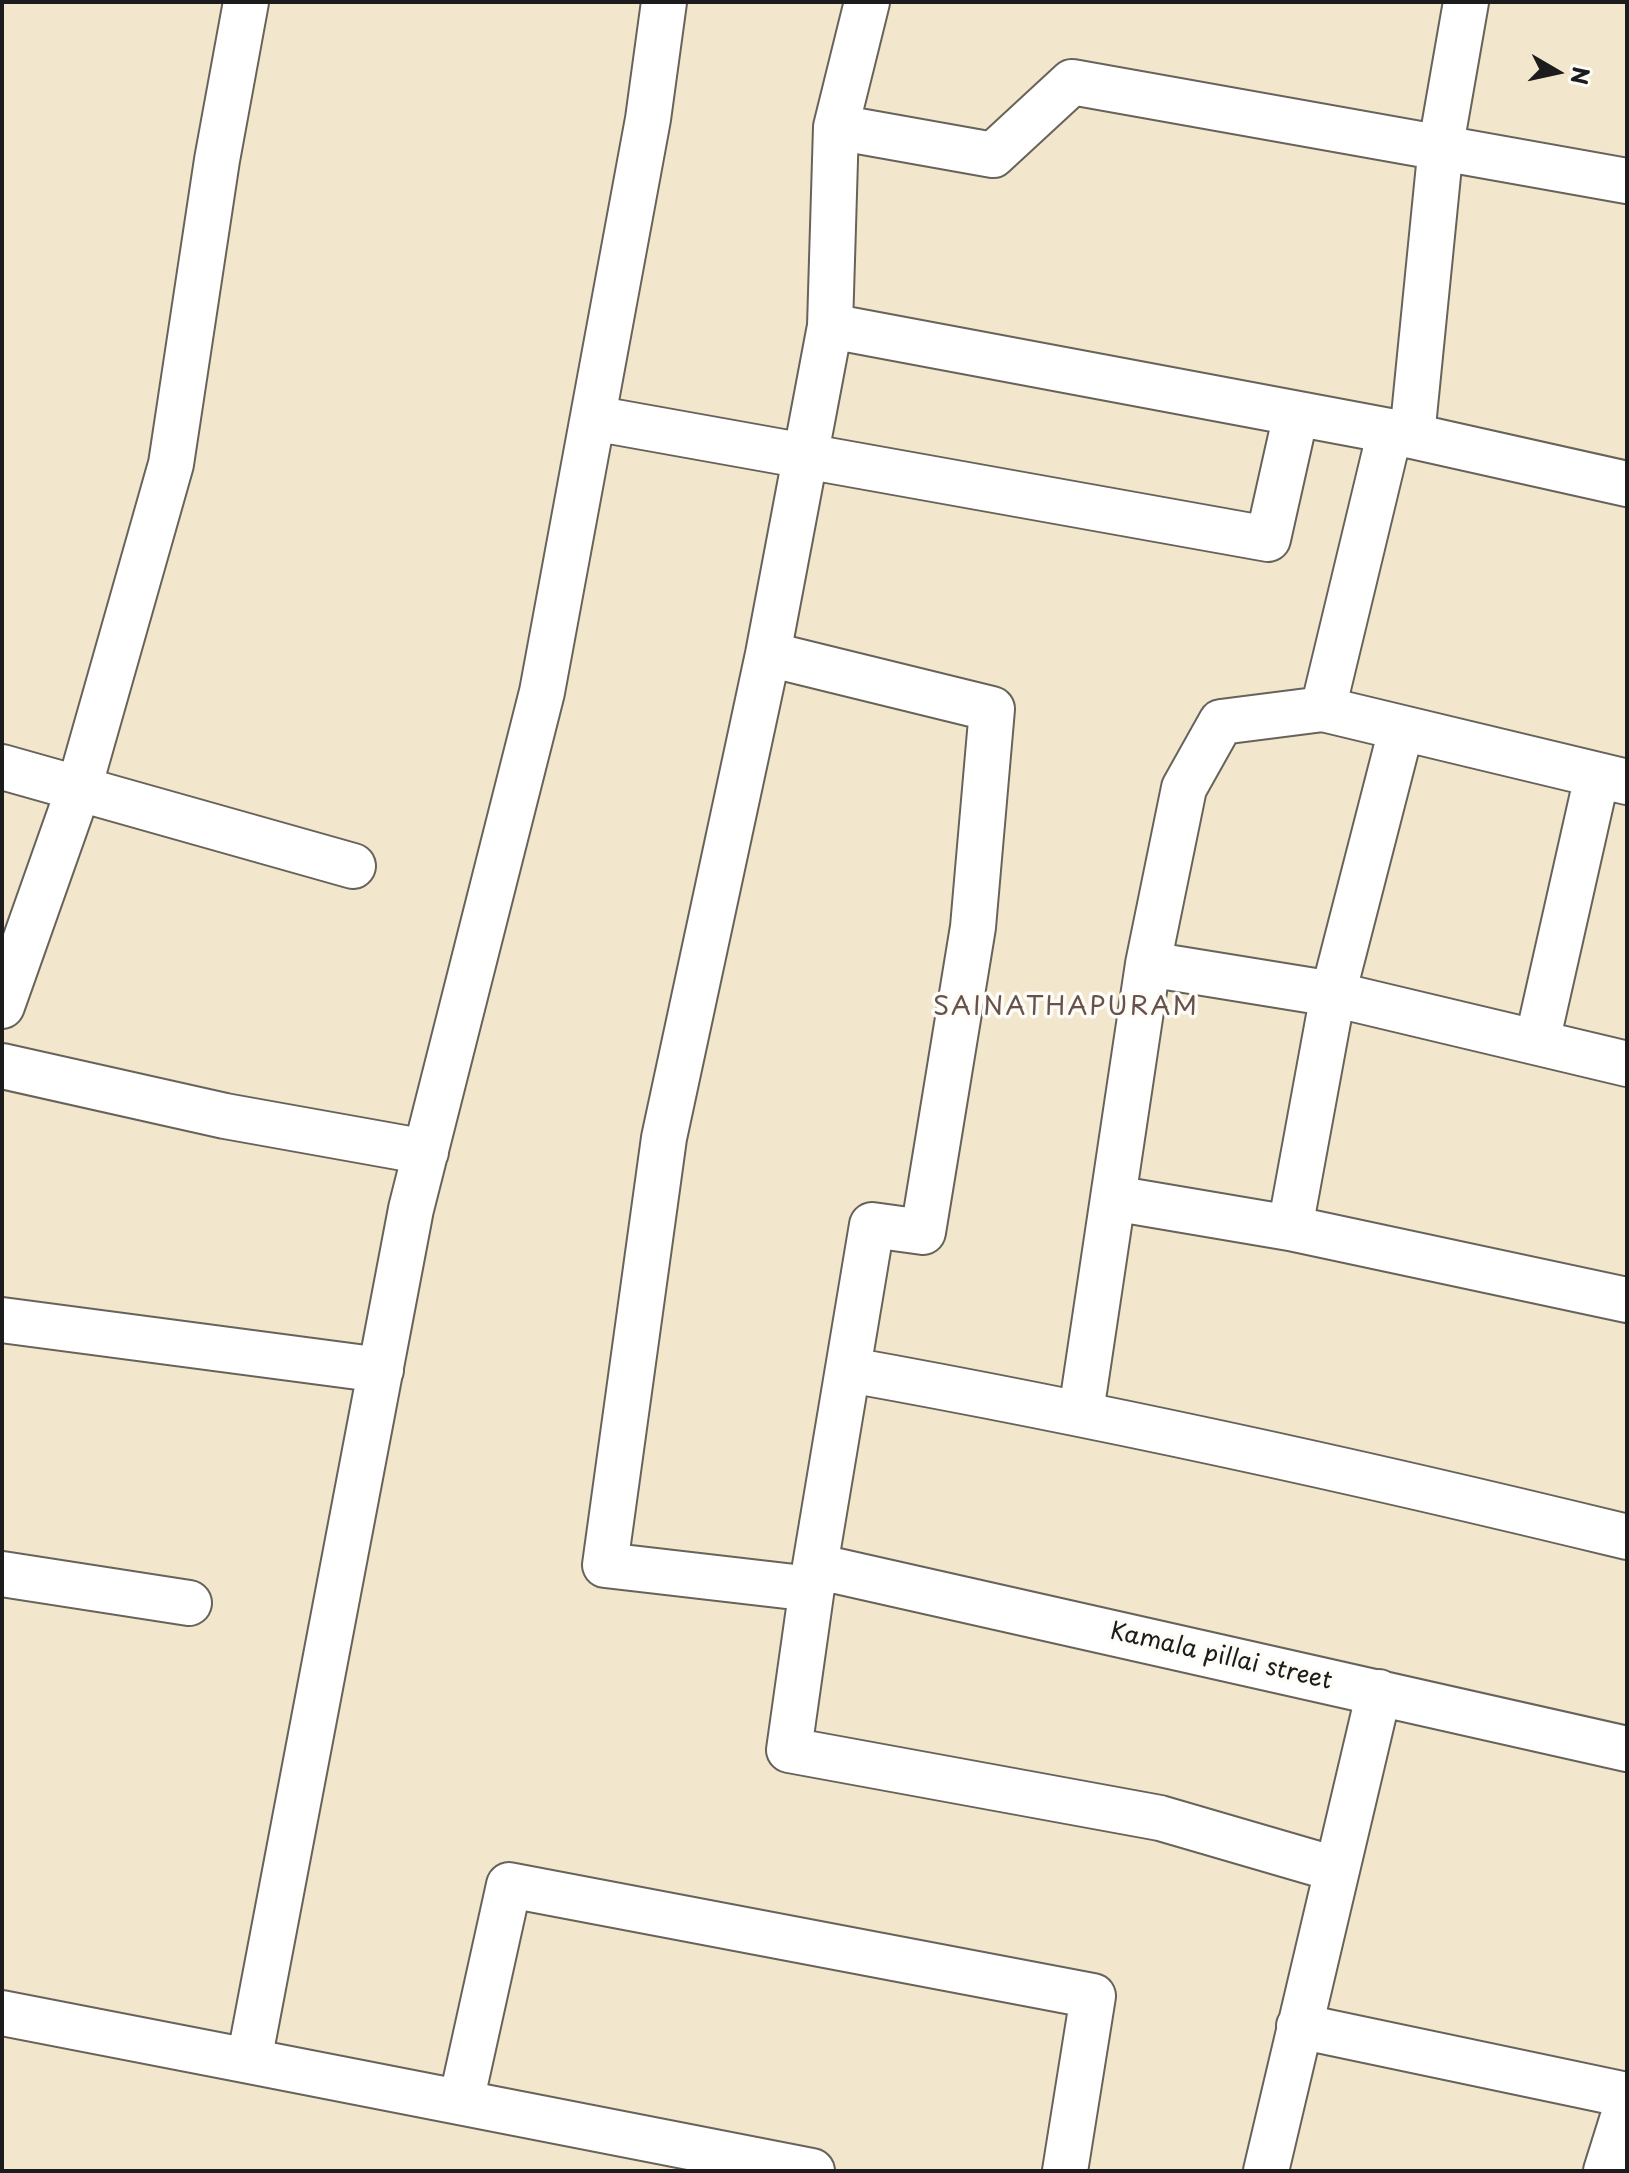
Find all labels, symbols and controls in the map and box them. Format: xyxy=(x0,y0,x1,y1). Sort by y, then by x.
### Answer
north arrow xyxy=(1517,32,1597,112)
text: N xyxy=(1564,65,1599,87)
district label: SAINATHAPURAM xyxy=(931,992,1201,1024)
street label: Kamala pillai street xyxy=(1107,1617,1335,1697)

